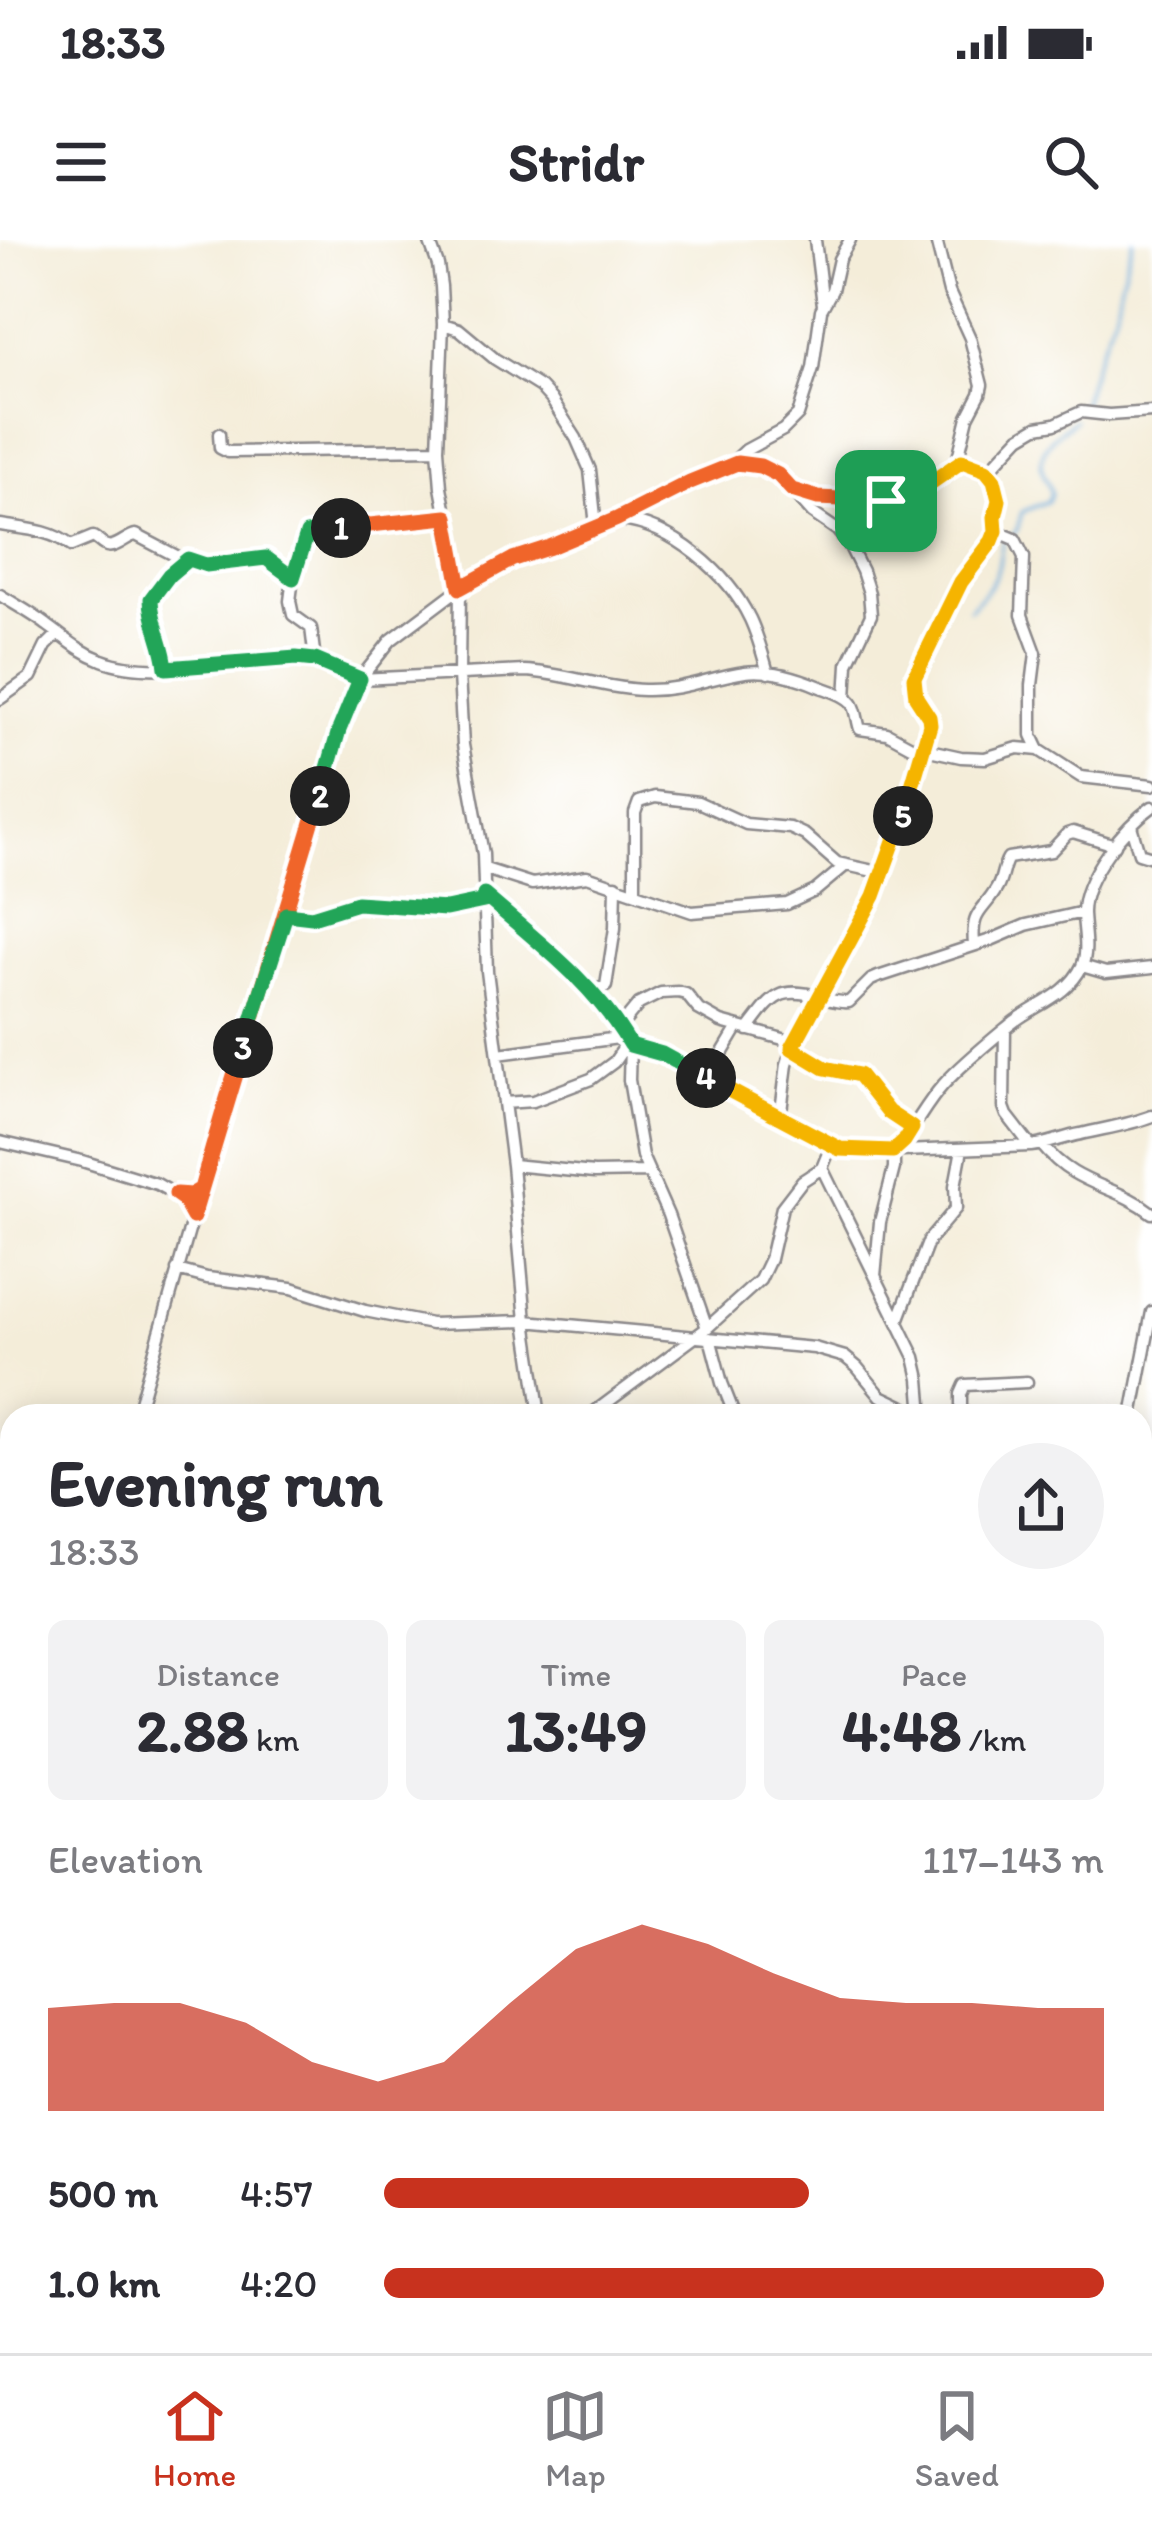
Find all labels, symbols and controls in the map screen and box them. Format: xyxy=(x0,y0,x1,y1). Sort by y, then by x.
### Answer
text: 18:33 xyxy=(60,15,166,69)
icon: menu xyxy=(48,129,114,195)
icon: search xyxy=(1038,129,1104,195)
text: Stridr xyxy=(508,130,644,195)
pin xyxy=(835,450,937,552)
icon: arrive xyxy=(853,468,919,534)
pin: 1 xyxy=(311,498,371,558)
text: 1 xyxy=(333,508,349,547)
pin: 2 xyxy=(290,766,350,826)
text: 2 xyxy=(311,776,329,815)
pin: 5 xyxy=(873,786,933,846)
text: 5 xyxy=(894,796,912,835)
pin: 3 xyxy=(213,1018,273,1078)
text: 3 xyxy=(234,1028,252,1067)
pin: 4 xyxy=(676,1048,736,1108)
text: 4 xyxy=(696,1058,716,1097)
text: Evening run xyxy=(48,1443,383,1523)
button: share xyxy=(978,1443,1104,1569)
text: 18:33 xyxy=(48,1528,140,1575)
text: Distance xyxy=(156,1655,280,1694)
text: Time xyxy=(541,1655,611,1694)
text: Pace xyxy=(901,1655,967,1694)
text: 2.88 xyxy=(136,1694,249,1766)
text: 13:49 xyxy=(505,1694,647,1766)
text: 4:48 xyxy=(842,1694,961,1766)
text: km xyxy=(249,1720,300,1759)
text: /km xyxy=(961,1720,1026,1759)
text: Elevation xyxy=(48,1836,203,1883)
text: 117–143 m xyxy=(922,1836,1104,1883)
text: 500 m xyxy=(48,2170,158,2217)
text: 4:57 xyxy=(240,2170,313,2217)
text: 1.0 km xyxy=(48,2260,160,2307)
text: 4:20 xyxy=(240,2260,318,2307)
tab: Home xyxy=(153,2383,236,2494)
tab: Map xyxy=(542,2383,608,2494)
tab: Saved xyxy=(915,2383,999,2494)

